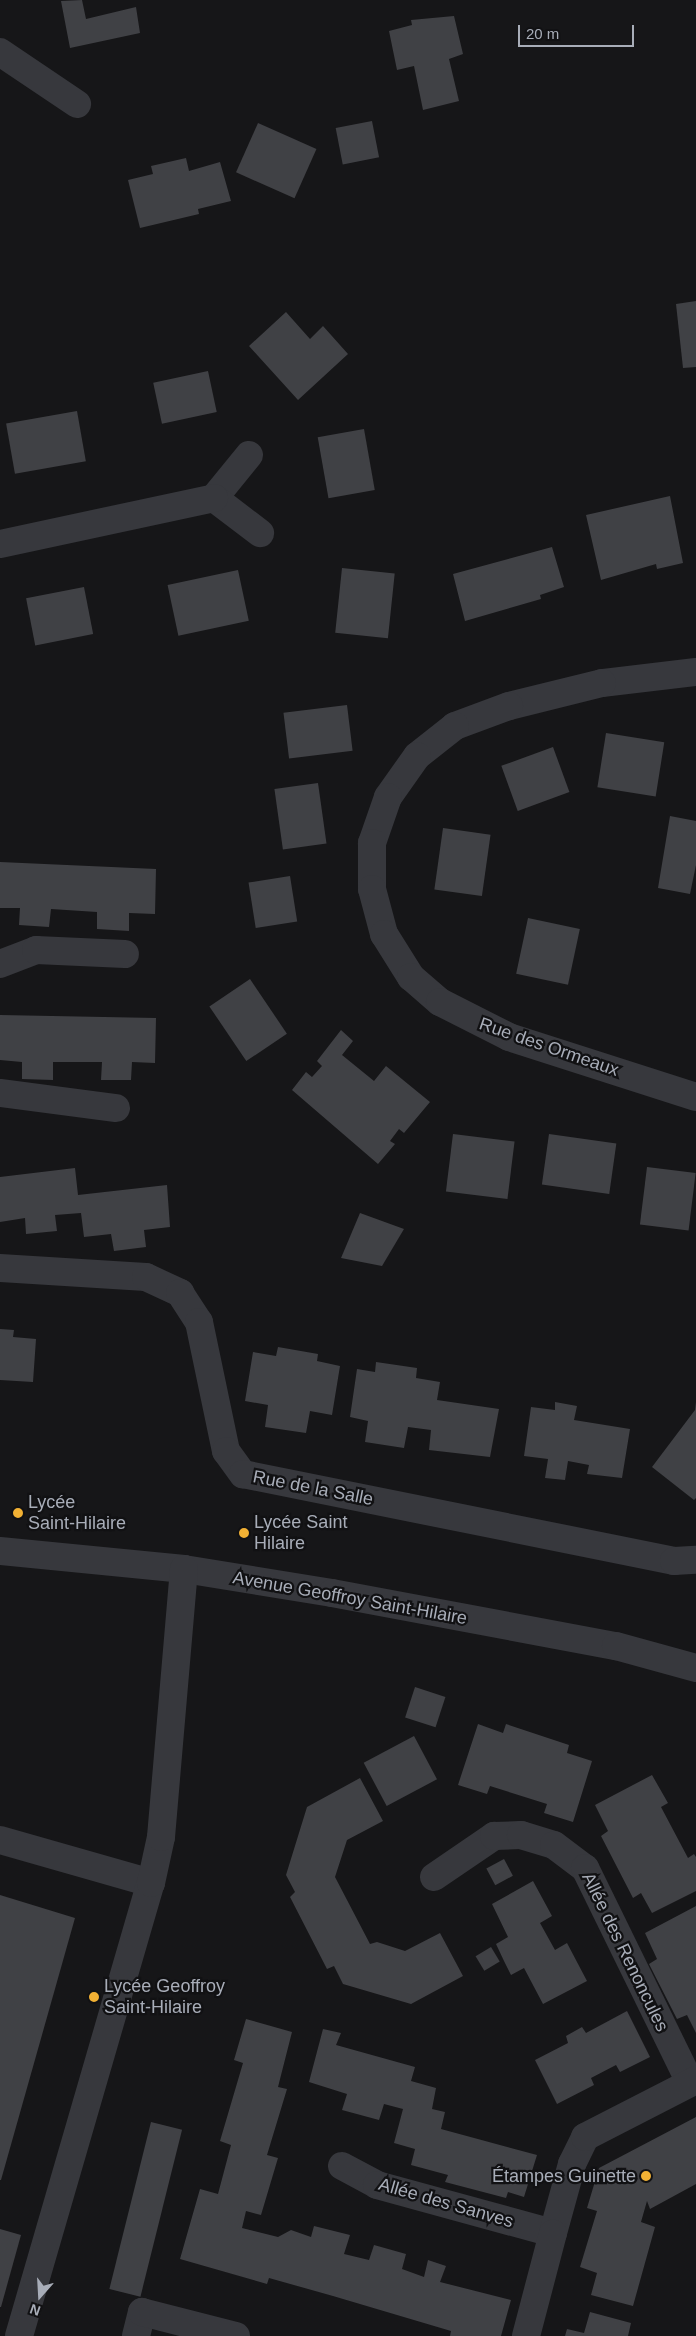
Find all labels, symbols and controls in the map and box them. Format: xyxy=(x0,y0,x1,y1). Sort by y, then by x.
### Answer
scale bar xyxy=(521,15,637,47)
text: 20 m xyxy=(526,25,559,42)
street label: Rue des Ormeaux xyxy=(476,1013,622,1081)
street label: Rue de la Salle xyxy=(251,1466,375,1510)
place label: Lycée Saint-Hilaire xyxy=(28,1492,126,1535)
marker: Lycée Saint-Hilaire xyxy=(12,1507,24,1519)
place label: Lycée Saint Hilaire xyxy=(254,1512,347,1555)
marker: Lycée Saint Hilaire xyxy=(238,1527,250,1539)
street label: Avenue Geoffroy Saint-Hilaire xyxy=(231,1567,469,1629)
street label: Allée des Renoncules xyxy=(577,1869,673,2035)
place label: Lycée Geoffroy Saint-Hilaire xyxy=(104,1976,225,2018)
marker: Lycée Geoffroy Saint-Hilaire xyxy=(88,1991,100,2003)
place label: Étampes Guinette xyxy=(492,2165,636,2187)
marker: Étampes Guinette xyxy=(640,2170,652,2182)
street label: Allée des Sanves xyxy=(376,2173,516,2233)
north arrow xyxy=(15,2271,65,2321)
text: N xyxy=(28,2301,43,2319)

